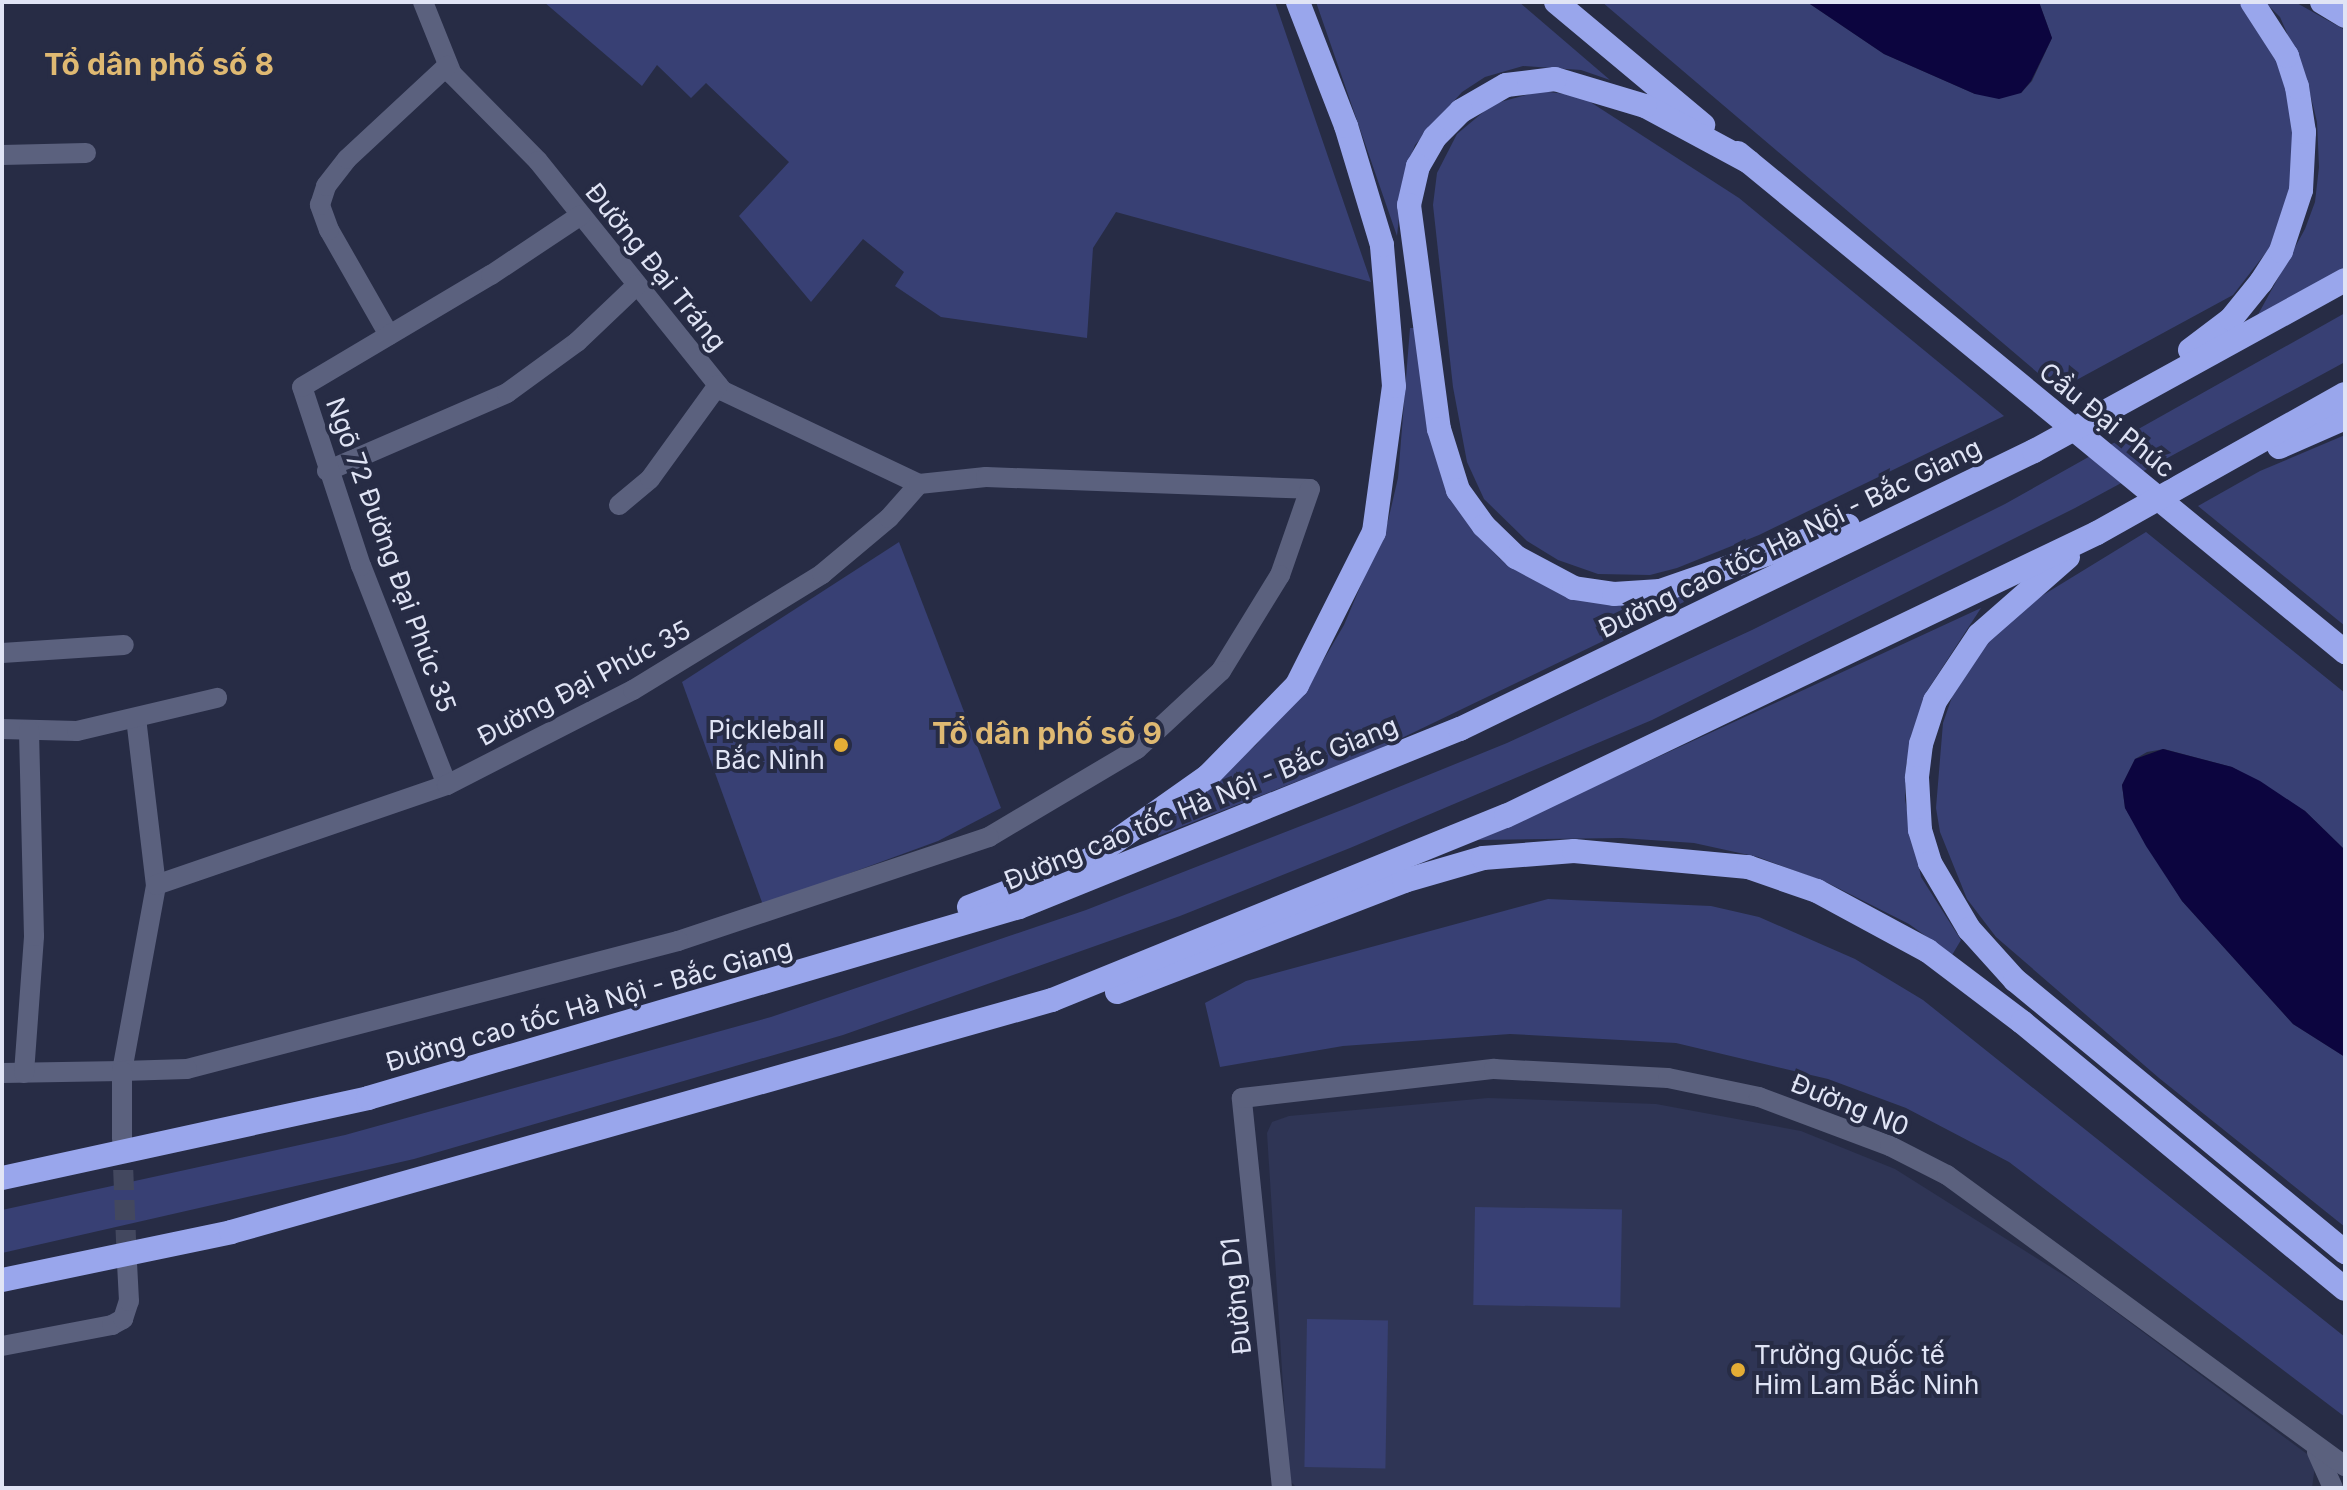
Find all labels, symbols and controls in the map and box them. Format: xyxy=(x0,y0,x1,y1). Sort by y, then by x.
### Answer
district label: Tổ dân phố số 8 xyxy=(44,46,274,82)
street label: Đường Đại Tráng xyxy=(579,177,733,357)
street label: Cầu Đại Phúc xyxy=(2033,356,2181,484)
street label: Ngõ 72 Đường Đại Phúc 35 xyxy=(319,393,463,717)
street label: Đường cao tốc Hà Nội - Bắc Giang xyxy=(1594,432,1986,644)
street label: Đường Đại Phúc 35 xyxy=(472,614,696,752)
street label: Đường cao tốc Hà Nội - Bắc Giang xyxy=(1000,710,1402,896)
place label: Pickleball Bắc Ninh xyxy=(708,714,825,776)
district label: Tổ dân phố số 9 xyxy=(932,715,1162,751)
marker: Pickleball Bắc Ninh xyxy=(832,736,850,754)
street label: Đường cao tốc Hà Nội - Bắc Giang xyxy=(382,932,796,1078)
street label: Đường N0 xyxy=(1787,1067,1913,1143)
street label: Đường D1 xyxy=(1214,1236,1258,1356)
place label: Trường Quốc tế Him Lam Bắc Ninh xyxy=(1754,1339,1979,1400)
marker: Trường Quốc tế Him Lam Bắc Ninh xyxy=(1729,1361,1747,1379)

